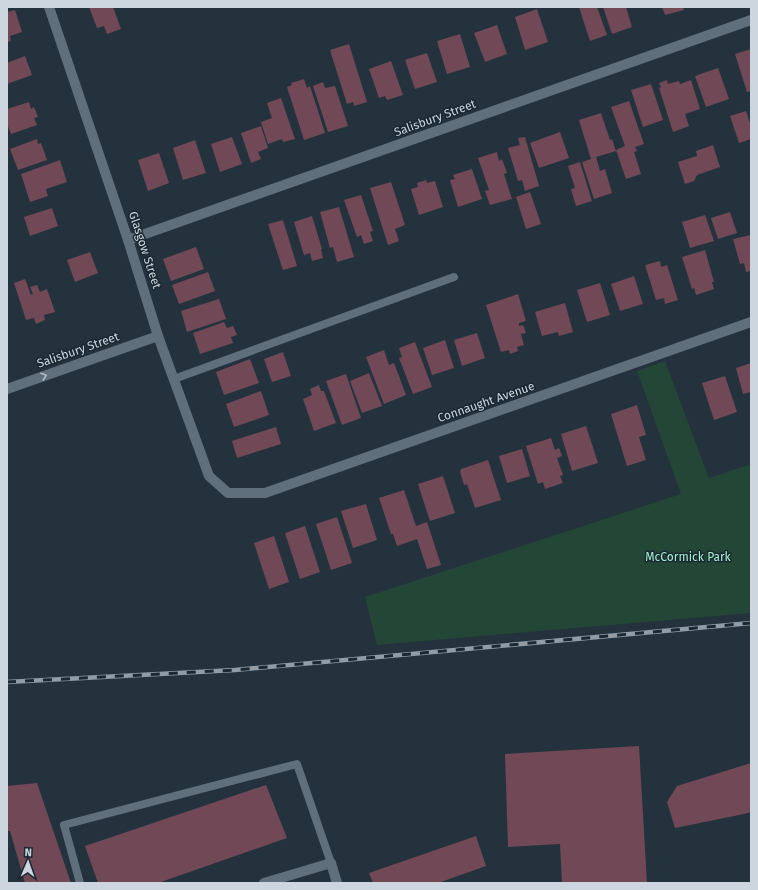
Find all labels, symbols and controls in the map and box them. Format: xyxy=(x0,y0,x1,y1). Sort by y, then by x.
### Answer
street label: Salisbury Street xyxy=(392,97,478,139)
street label: Glasgow Street xyxy=(126,210,164,291)
street label: Salisbury Street xyxy=(35,329,121,371)
one-way arrow xyxy=(40,372,47,381)
street label: Connaught Avenue xyxy=(436,379,536,425)
park label: McCormick Park xyxy=(645,550,732,564)
north arrow xyxy=(8,842,48,882)
text: N xyxy=(24,846,32,859)

